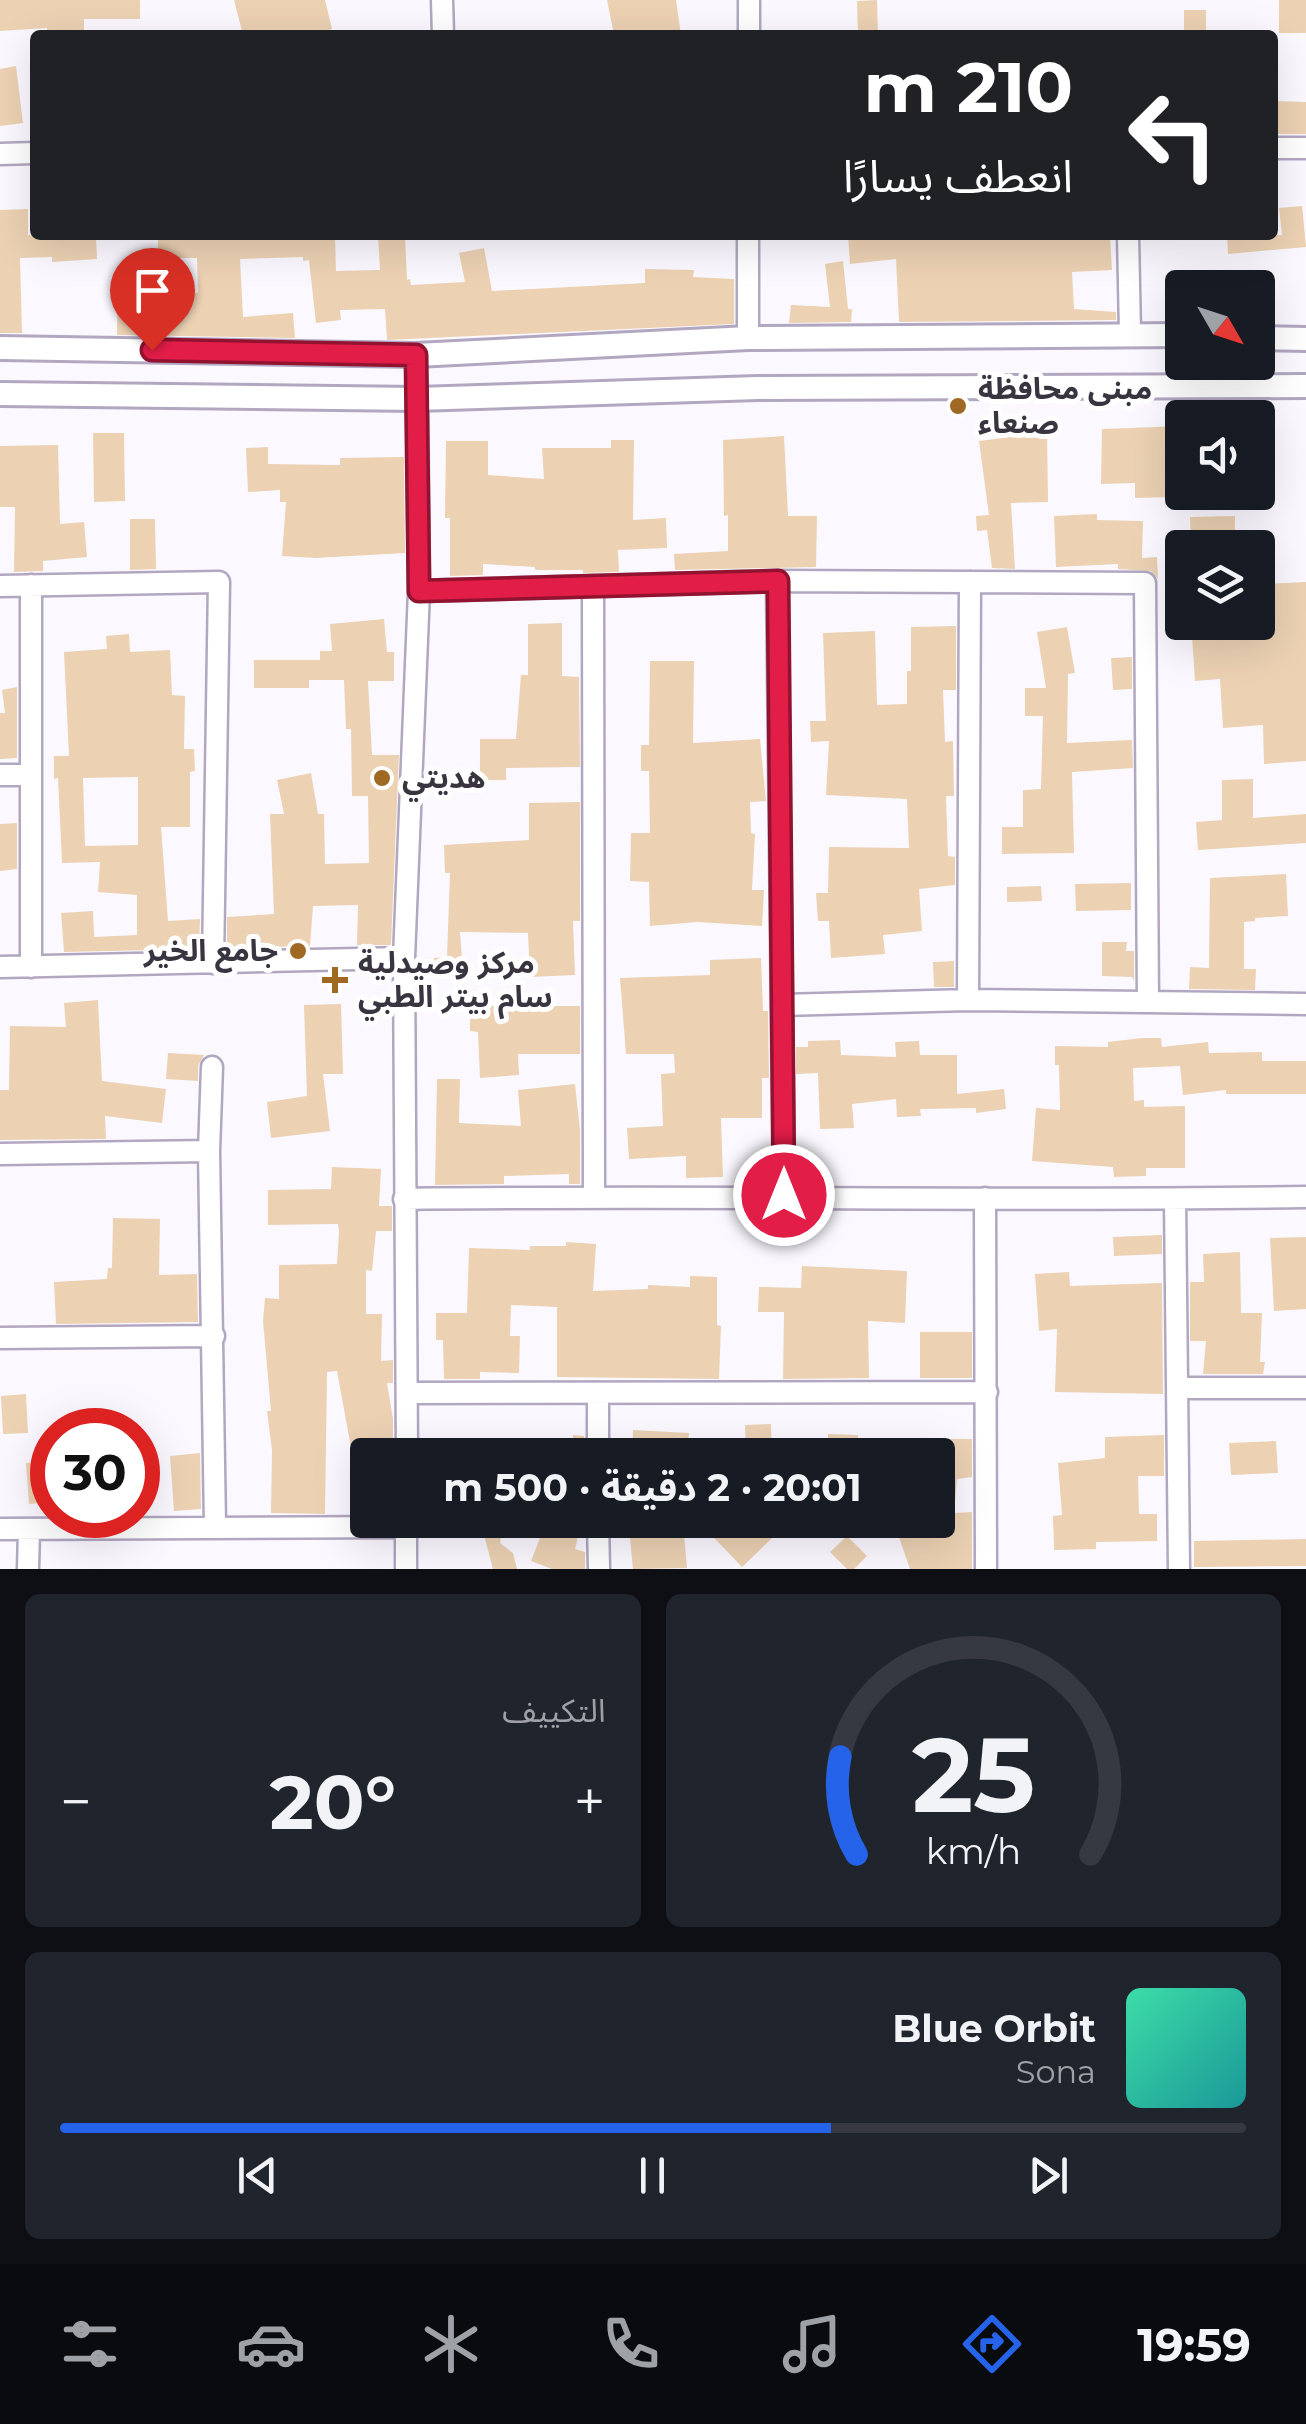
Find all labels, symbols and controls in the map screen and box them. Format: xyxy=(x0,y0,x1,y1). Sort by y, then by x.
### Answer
text: 210 m xyxy=(863,44,1073,130)
icon: left xyxy=(1108,70,1238,200)
text: انعطف يسارًا xyxy=(843,148,1073,203)
pin xyxy=(110,248,195,351)
icon: arrive xyxy=(125,263,180,318)
north arrow xyxy=(1165,270,1275,380)
map controls xyxy=(1165,270,1275,640)
place label: مبنى محافظة صنعاء xyxy=(978,370,1152,441)
marker: مبنى محافظة صنعاء xyxy=(947,395,969,417)
button: sound xyxy=(1165,400,1275,510)
button: layers xyxy=(1165,530,1275,640)
place label: هديتي xyxy=(402,759,485,802)
marker: هديتي xyxy=(371,767,393,789)
place label: جامع الخير xyxy=(142,932,278,973)
marker: جامع الخير xyxy=(287,940,309,962)
place label: مركز وصيدلية سام بيتر الطبي xyxy=(358,944,553,1021)
marker: مركز وصيدلية سام بيتر الطبي xyxy=(322,967,348,993)
position arrow xyxy=(732,1143,836,1247)
speed limit sign: 30 xyxy=(30,1408,160,1538)
text: 20:01 · 2 دقيقة · 500 m xyxy=(443,1464,862,1511)
text: التكييف xyxy=(502,1691,606,1730)
text: 25 xyxy=(912,1711,1035,1838)
text: 20° xyxy=(269,1756,396,1848)
text: − xyxy=(60,1768,92,1835)
text: + xyxy=(574,1768,606,1835)
text: km/h xyxy=(926,1829,1021,1873)
text: Blue Orbit xyxy=(892,2005,1096,2052)
text: Sona xyxy=(1016,2052,1096,2091)
icon: previous xyxy=(230,2148,285,2203)
icon: pause xyxy=(625,2148,680,2203)
icon: next xyxy=(1021,2148,1076,2203)
icon: filters xyxy=(55,2309,125,2379)
icon: car xyxy=(236,2309,306,2379)
icon: climate xyxy=(416,2309,486,2379)
icon: phone xyxy=(596,2309,666,2379)
icon: music xyxy=(777,2309,847,2379)
icon: directions xyxy=(957,2309,1027,2379)
text: 19:59 xyxy=(1137,2317,1251,2372)

